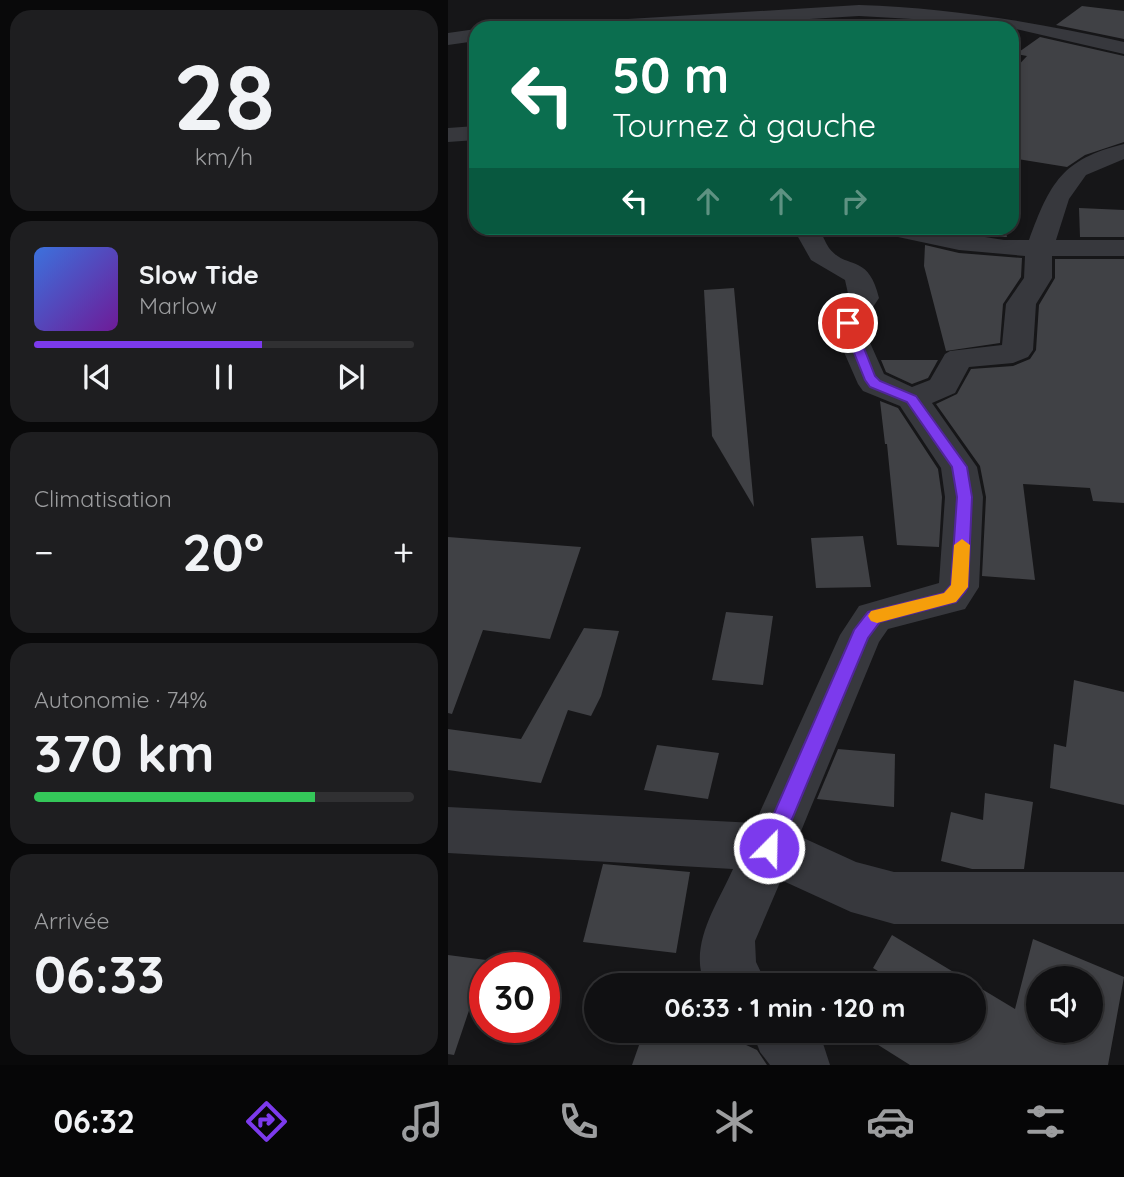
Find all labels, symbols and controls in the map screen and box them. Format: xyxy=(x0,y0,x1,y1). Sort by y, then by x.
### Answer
text: 28 xyxy=(173,39,275,153)
text: 50 m xyxy=(612,44,729,105)
icon: left xyxy=(497,49,588,140)
text: Tournez à gauche xyxy=(612,105,876,145)
text: km/h xyxy=(195,142,253,171)
icon: left xyxy=(616,182,654,220)
icon: ahead xyxy=(689,182,727,220)
icon: ahead xyxy=(762,182,800,220)
icon: right xyxy=(835,182,873,220)
text: Slow Tide xyxy=(139,258,259,291)
text: Marlow xyxy=(139,291,217,320)
pin xyxy=(818,293,878,353)
icon: arrive xyxy=(829,304,867,342)
icon: previous xyxy=(78,358,116,396)
icon: pause xyxy=(205,358,243,396)
icon: next xyxy=(332,358,370,396)
text: Climatisation xyxy=(34,484,172,513)
text: 20° xyxy=(182,519,264,584)
text: − xyxy=(34,528,54,576)
text: + xyxy=(393,528,414,576)
text: Autonomie · 74% xyxy=(34,685,207,714)
text: 370 km xyxy=(34,720,215,785)
position arrow xyxy=(732,811,806,885)
text: Arrivée xyxy=(34,906,110,935)
text: 06:33 xyxy=(34,941,165,1006)
speed limit sign: 30 xyxy=(469,952,560,1043)
map controls xyxy=(1026,966,1103,1043)
button: sound xyxy=(1026,966,1103,1043)
text: 06:33 · 1 min · 120 m xyxy=(664,991,906,1024)
icon: directions xyxy=(242,1097,291,1146)
icon: music xyxy=(398,1097,447,1146)
icon: phone xyxy=(554,1097,603,1146)
icon: climate xyxy=(710,1097,759,1146)
icon: car xyxy=(866,1097,915,1146)
icon: filters xyxy=(1021,1097,1070,1146)
text: 06:32 xyxy=(53,1101,135,1141)

